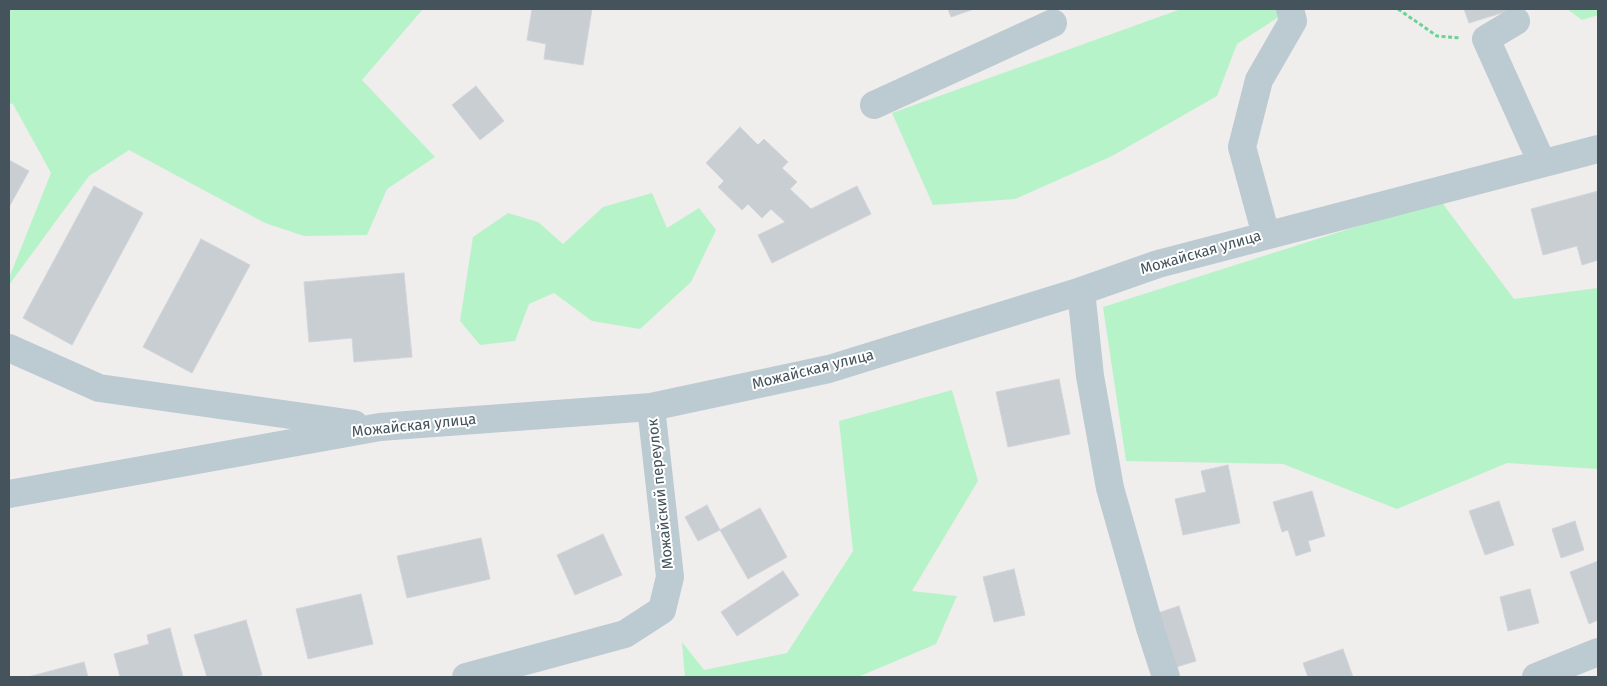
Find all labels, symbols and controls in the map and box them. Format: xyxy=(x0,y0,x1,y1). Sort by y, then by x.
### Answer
street label: Можайская улица xyxy=(1138,227,1264,279)
street label: Можайская улица xyxy=(750,346,876,394)
street label: Можайская улица xyxy=(351,411,477,441)
street label: Можайский переулок xyxy=(644,418,678,570)

